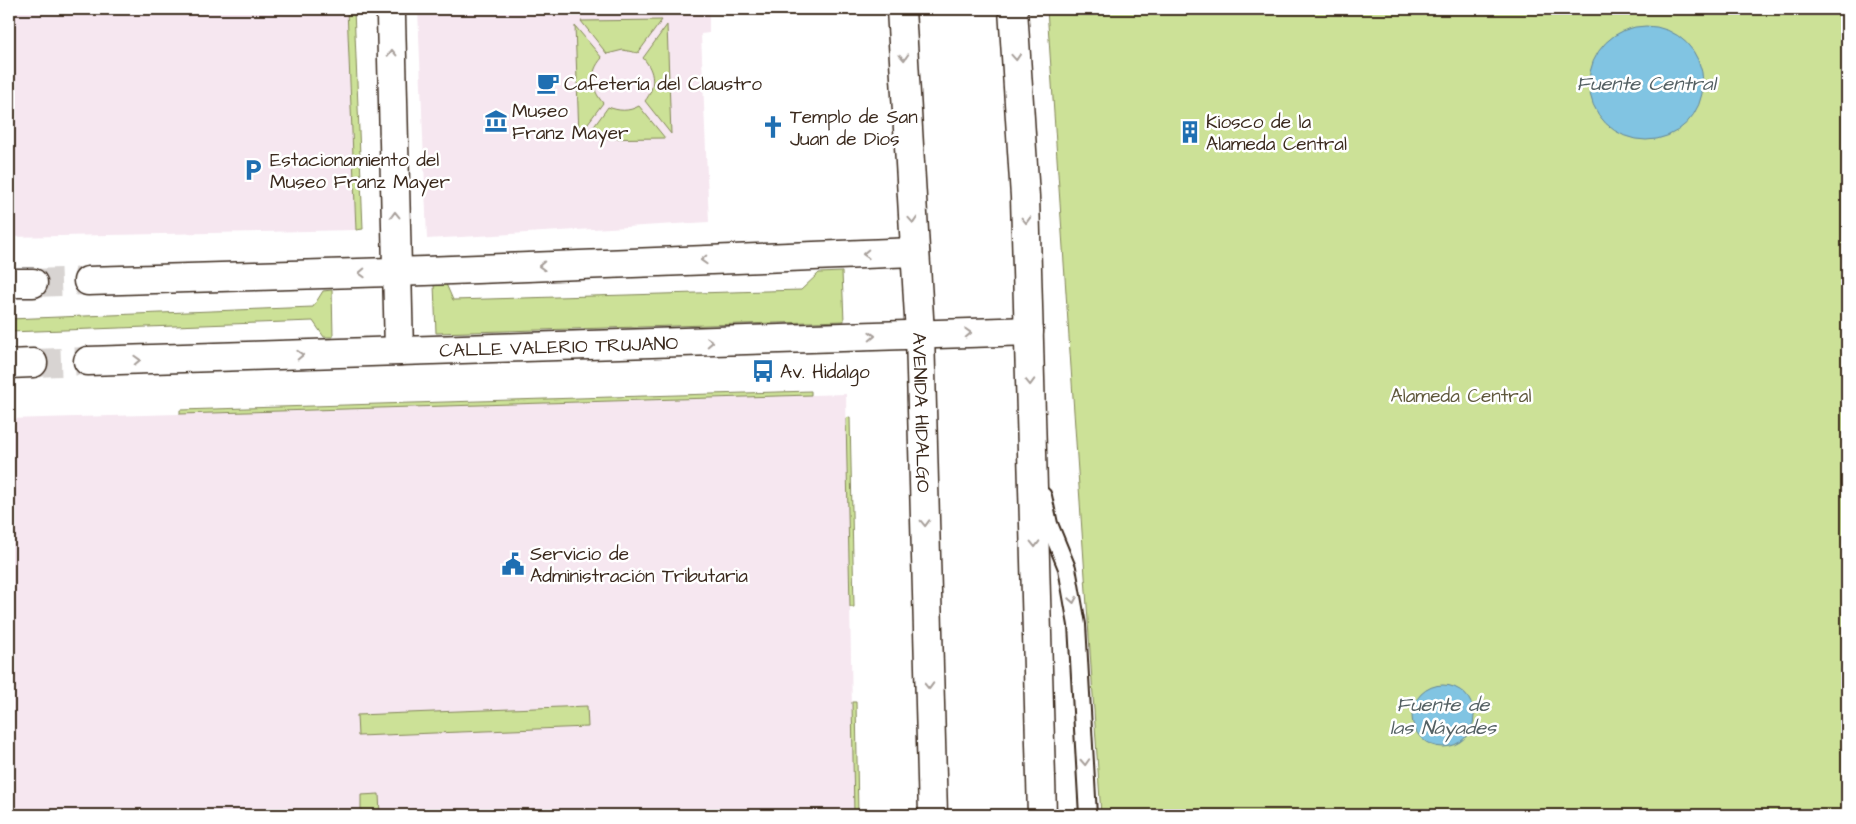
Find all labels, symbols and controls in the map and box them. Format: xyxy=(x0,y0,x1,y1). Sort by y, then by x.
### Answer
one-way arrow xyxy=(387,48,397,56)
one-way arrow xyxy=(898,54,909,62)
one-way arrow xyxy=(1011,54,1022,62)
cafe icon: Cafetería del Claustro xyxy=(535,70,561,96)
water label: Fuente Central xyxy=(1576,70,1718,98)
place label: Cafetería del Claustro xyxy=(564,71,762,98)
place label: Museo Franz Mayer xyxy=(512,98,629,148)
place label: Templo de San Juan de Dios xyxy=(790,104,918,153)
museum icon: Museo Franz Mayer xyxy=(483,108,509,134)
place label: Kiosco de la Alameda Central xyxy=(1206,109,1347,158)
church icon: Templo de San Juan de Dios xyxy=(760,114,786,140)
building icon: Kiosco de la Alameda Central xyxy=(1177,119,1203,145)
place label: Estacionamiento del Museo Franz Mayer xyxy=(270,147,450,197)
parking icon: Estacionamiento del Museo Franz Mayer xyxy=(240,157,266,183)
one-way arrow xyxy=(390,211,401,219)
one-way arrow xyxy=(908,216,919,224)
one-way arrow xyxy=(1020,216,1031,224)
one-way arrow xyxy=(862,248,870,259)
one-way arrow xyxy=(700,255,708,265)
one-way arrow xyxy=(537,261,545,271)
one-way arrow xyxy=(357,267,365,278)
one-way arrow xyxy=(965,328,973,338)
street label: CALLE VALERIO TRUJANO xyxy=(439,330,679,365)
one-way arrow xyxy=(869,331,877,342)
street label: AVENIDA HIDALGO xyxy=(905,332,936,493)
one-way arrow xyxy=(706,336,714,347)
one-way arrow xyxy=(296,349,304,360)
one-way arrow xyxy=(134,355,141,365)
bus stop icon: Av. Hidalgo xyxy=(750,358,776,384)
place label: Av. Hidalgo xyxy=(780,359,870,387)
one-way arrow xyxy=(1025,378,1036,386)
park label: Alameda Central xyxy=(1391,383,1531,410)
one-way arrow xyxy=(920,520,930,527)
place label: Servicio de Administración Tributaria xyxy=(530,541,748,590)
one-way arrow xyxy=(1029,541,1040,549)
public building icon: Servicio de Administración Tributaria xyxy=(500,551,526,577)
one-way arrow xyxy=(1067,596,1077,604)
one-way arrow xyxy=(924,682,935,690)
water label: Fuente de las Náyades xyxy=(1390,691,1497,743)
one-way arrow xyxy=(1080,758,1091,766)

